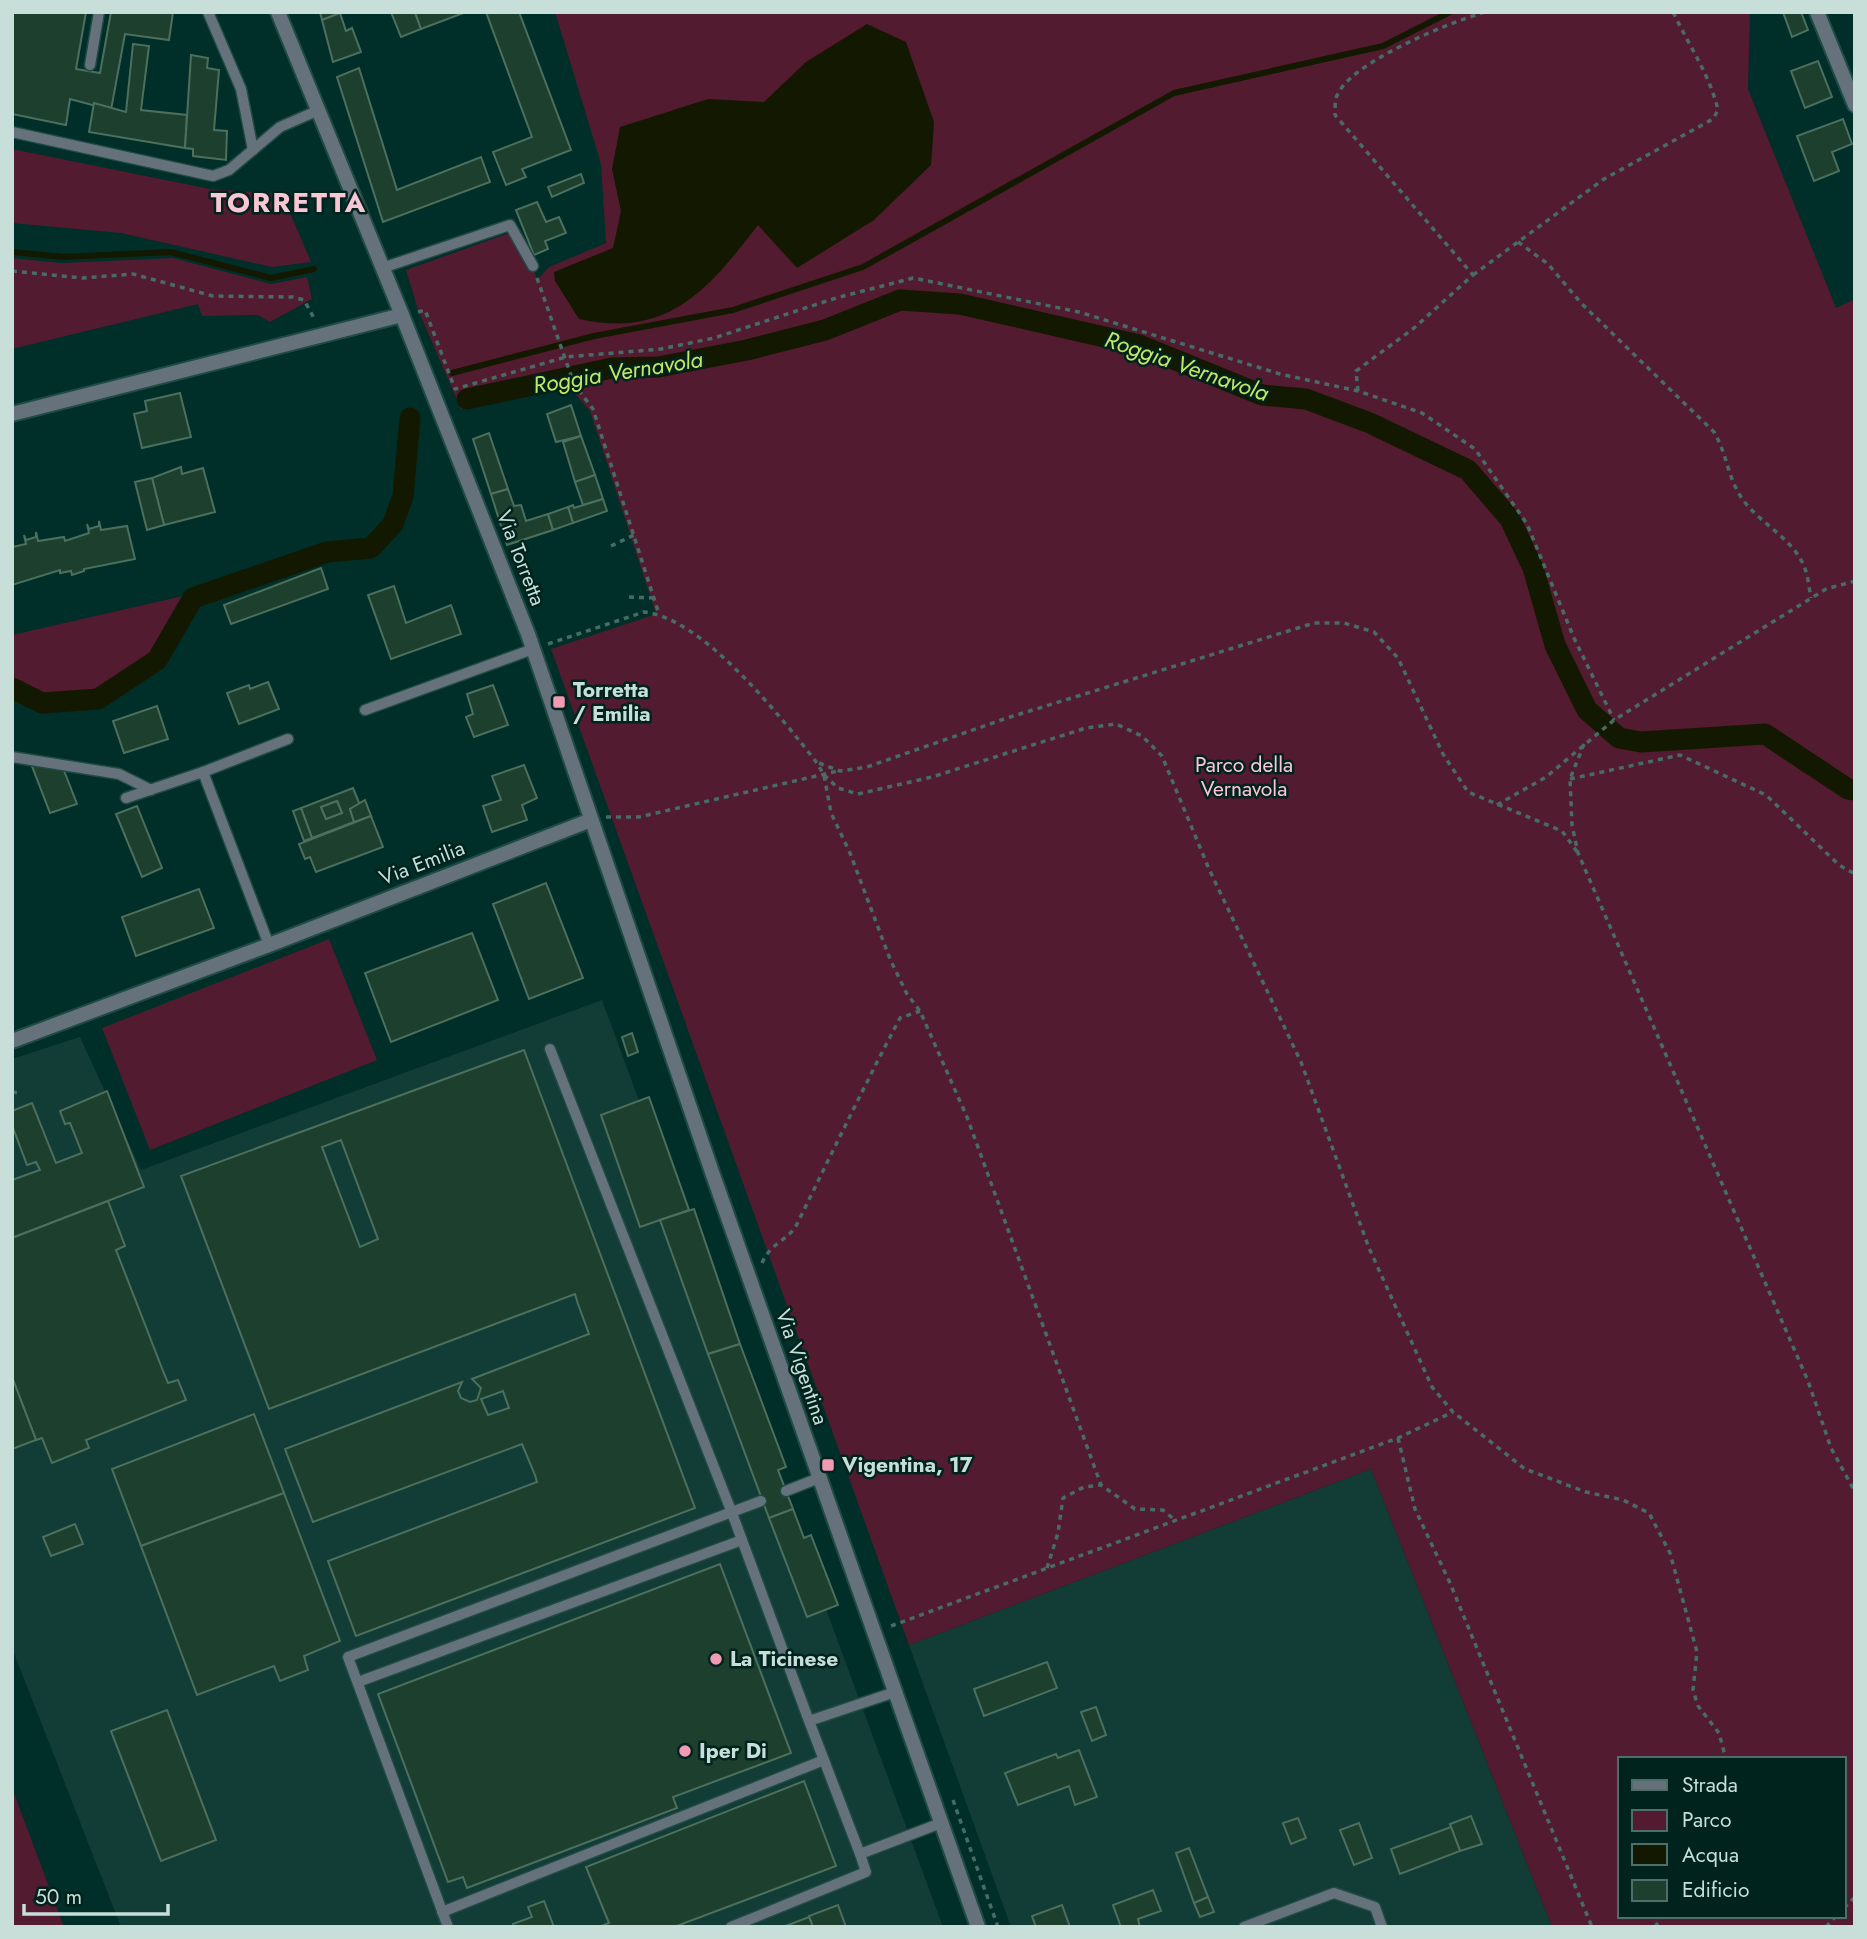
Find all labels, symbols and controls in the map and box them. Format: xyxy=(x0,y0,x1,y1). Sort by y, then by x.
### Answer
district label: TORRETTA xyxy=(211,182,367,223)
water label: Roggia Vernavola xyxy=(1100,322,1274,410)
water label: Roggia Vernavola xyxy=(531,342,706,402)
street label: Via Torretta xyxy=(489,506,553,610)
place label: Torretta / Emilia xyxy=(573,675,651,729)
marker: Torretta / Emilia xyxy=(551,694,567,710)
park label: Parco della Vernavola xyxy=(1195,750,1293,804)
street label: Via Emilia xyxy=(375,833,469,893)
street label: Via Vigentina xyxy=(768,1305,836,1429)
place label: Vigentina, 17 xyxy=(841,1450,973,1480)
marker: Vigentina, 17 xyxy=(820,1457,836,1473)
place label: La Ticinese xyxy=(730,1644,838,1674)
marker: La Ticinese xyxy=(708,1651,724,1667)
place label: Iper Di xyxy=(699,1736,767,1766)
marker: Iper Di xyxy=(677,1743,693,1759)
legend xyxy=(1618,1757,1846,1918)
text: Strada xyxy=(1682,1770,1738,1800)
text: Parco xyxy=(1682,1805,1731,1835)
text: Acqua xyxy=(1682,1840,1739,1870)
scale bar xyxy=(24,1872,168,1916)
text: Edificio xyxy=(1682,1875,1749,1905)
text: 50 m xyxy=(35,1882,82,1912)

